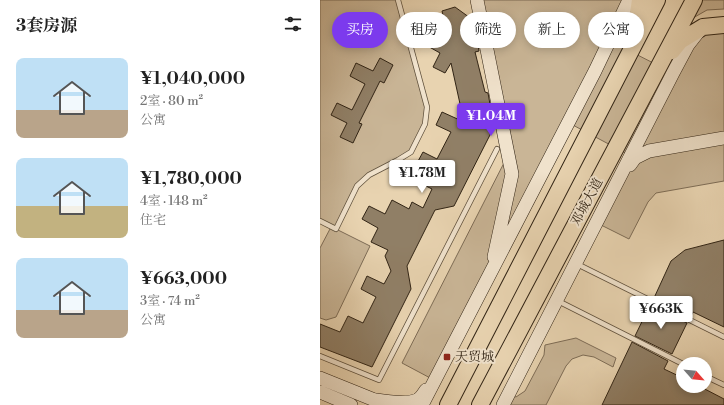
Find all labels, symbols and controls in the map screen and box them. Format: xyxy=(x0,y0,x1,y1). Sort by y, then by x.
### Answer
chip: 买房 xyxy=(332,12,388,48)
chip: 租房 xyxy=(396,12,452,48)
chip: 筛选 xyxy=(460,12,516,48)
chip: 新上 xyxy=(524,12,580,48)
chip: 公寓 xyxy=(588,12,644,48)
icon: filters xyxy=(282,13,304,35)
text: 3套房源 xyxy=(16,15,77,37)
text: ¥1,040,000 xyxy=(140,68,245,90)
icon: home xyxy=(48,74,96,122)
text: 2室 · 80 m² xyxy=(140,93,203,109)
pin: ¥1.04M xyxy=(458,103,524,137)
text: ¥1.04M xyxy=(466,108,516,124)
text: 公寓 xyxy=(140,112,166,128)
pin: ¥1.78M xyxy=(389,160,455,194)
text: ¥1.78M xyxy=(398,165,446,181)
text: ¥1,780,000 xyxy=(140,168,242,190)
icon: home xyxy=(48,174,96,222)
street label: 邓城大道 xyxy=(568,175,606,229)
text: 4室 · 148 m² xyxy=(140,193,208,209)
text: 住宅 xyxy=(140,212,166,228)
text: ¥663,000 xyxy=(140,268,227,290)
icon: home xyxy=(48,274,96,322)
text: 3室 · 74 m² xyxy=(140,293,200,309)
pin: ¥663K xyxy=(633,296,689,330)
text: ¥663K xyxy=(639,301,683,317)
text: 公寓 xyxy=(140,312,166,328)
place label: 天贸城 xyxy=(455,349,494,365)
marker: 天贸城 xyxy=(442,352,452,362)
north arrow xyxy=(676,357,712,393)
map controls xyxy=(676,357,712,393)

